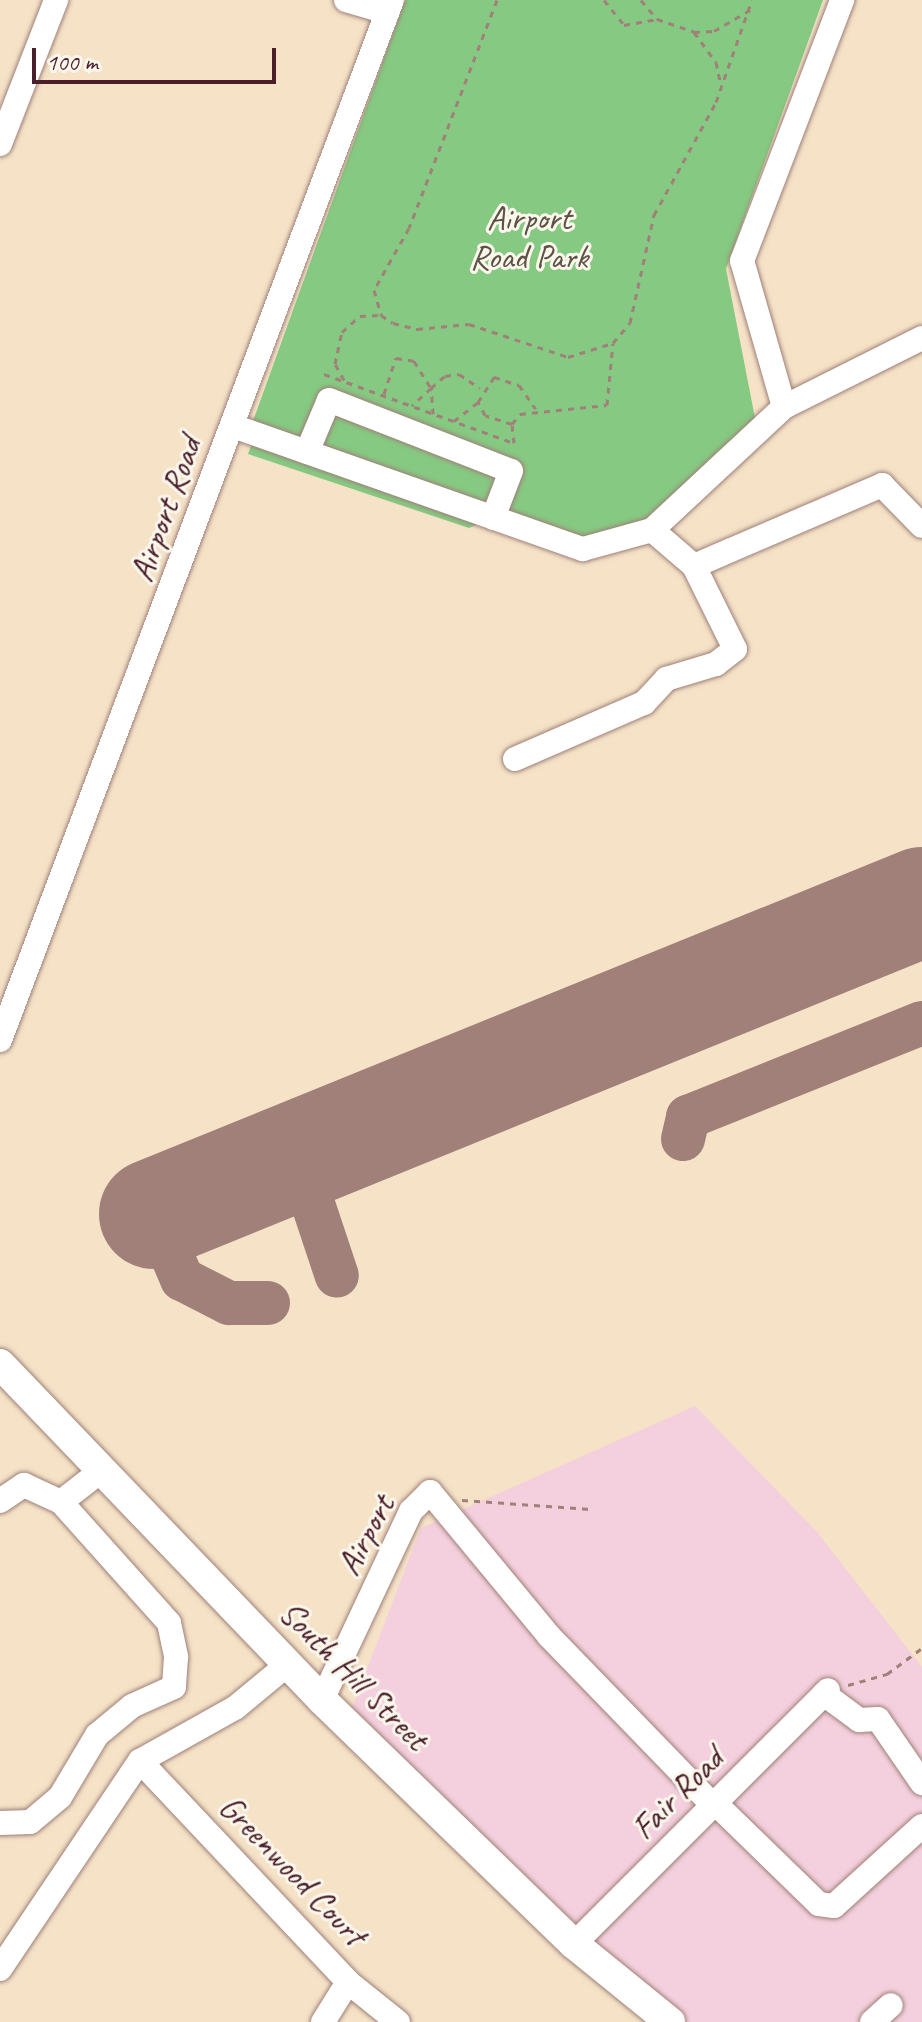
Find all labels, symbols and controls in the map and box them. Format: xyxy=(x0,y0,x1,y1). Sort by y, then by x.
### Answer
scale bar xyxy=(36,32,280,82)
text: 100 m xyxy=(46,47,98,77)
park label: Airport Road Park xyxy=(469,197,589,276)
street label: Airport Road xyxy=(120,432,210,586)
street label: Airport xyxy=(327,1488,403,1582)
street label: South Hill Street xyxy=(271,1592,437,1758)
street label: Fair Road xyxy=(623,1739,731,1847)
street label: Greenwood Court xyxy=(211,1786,375,1954)

